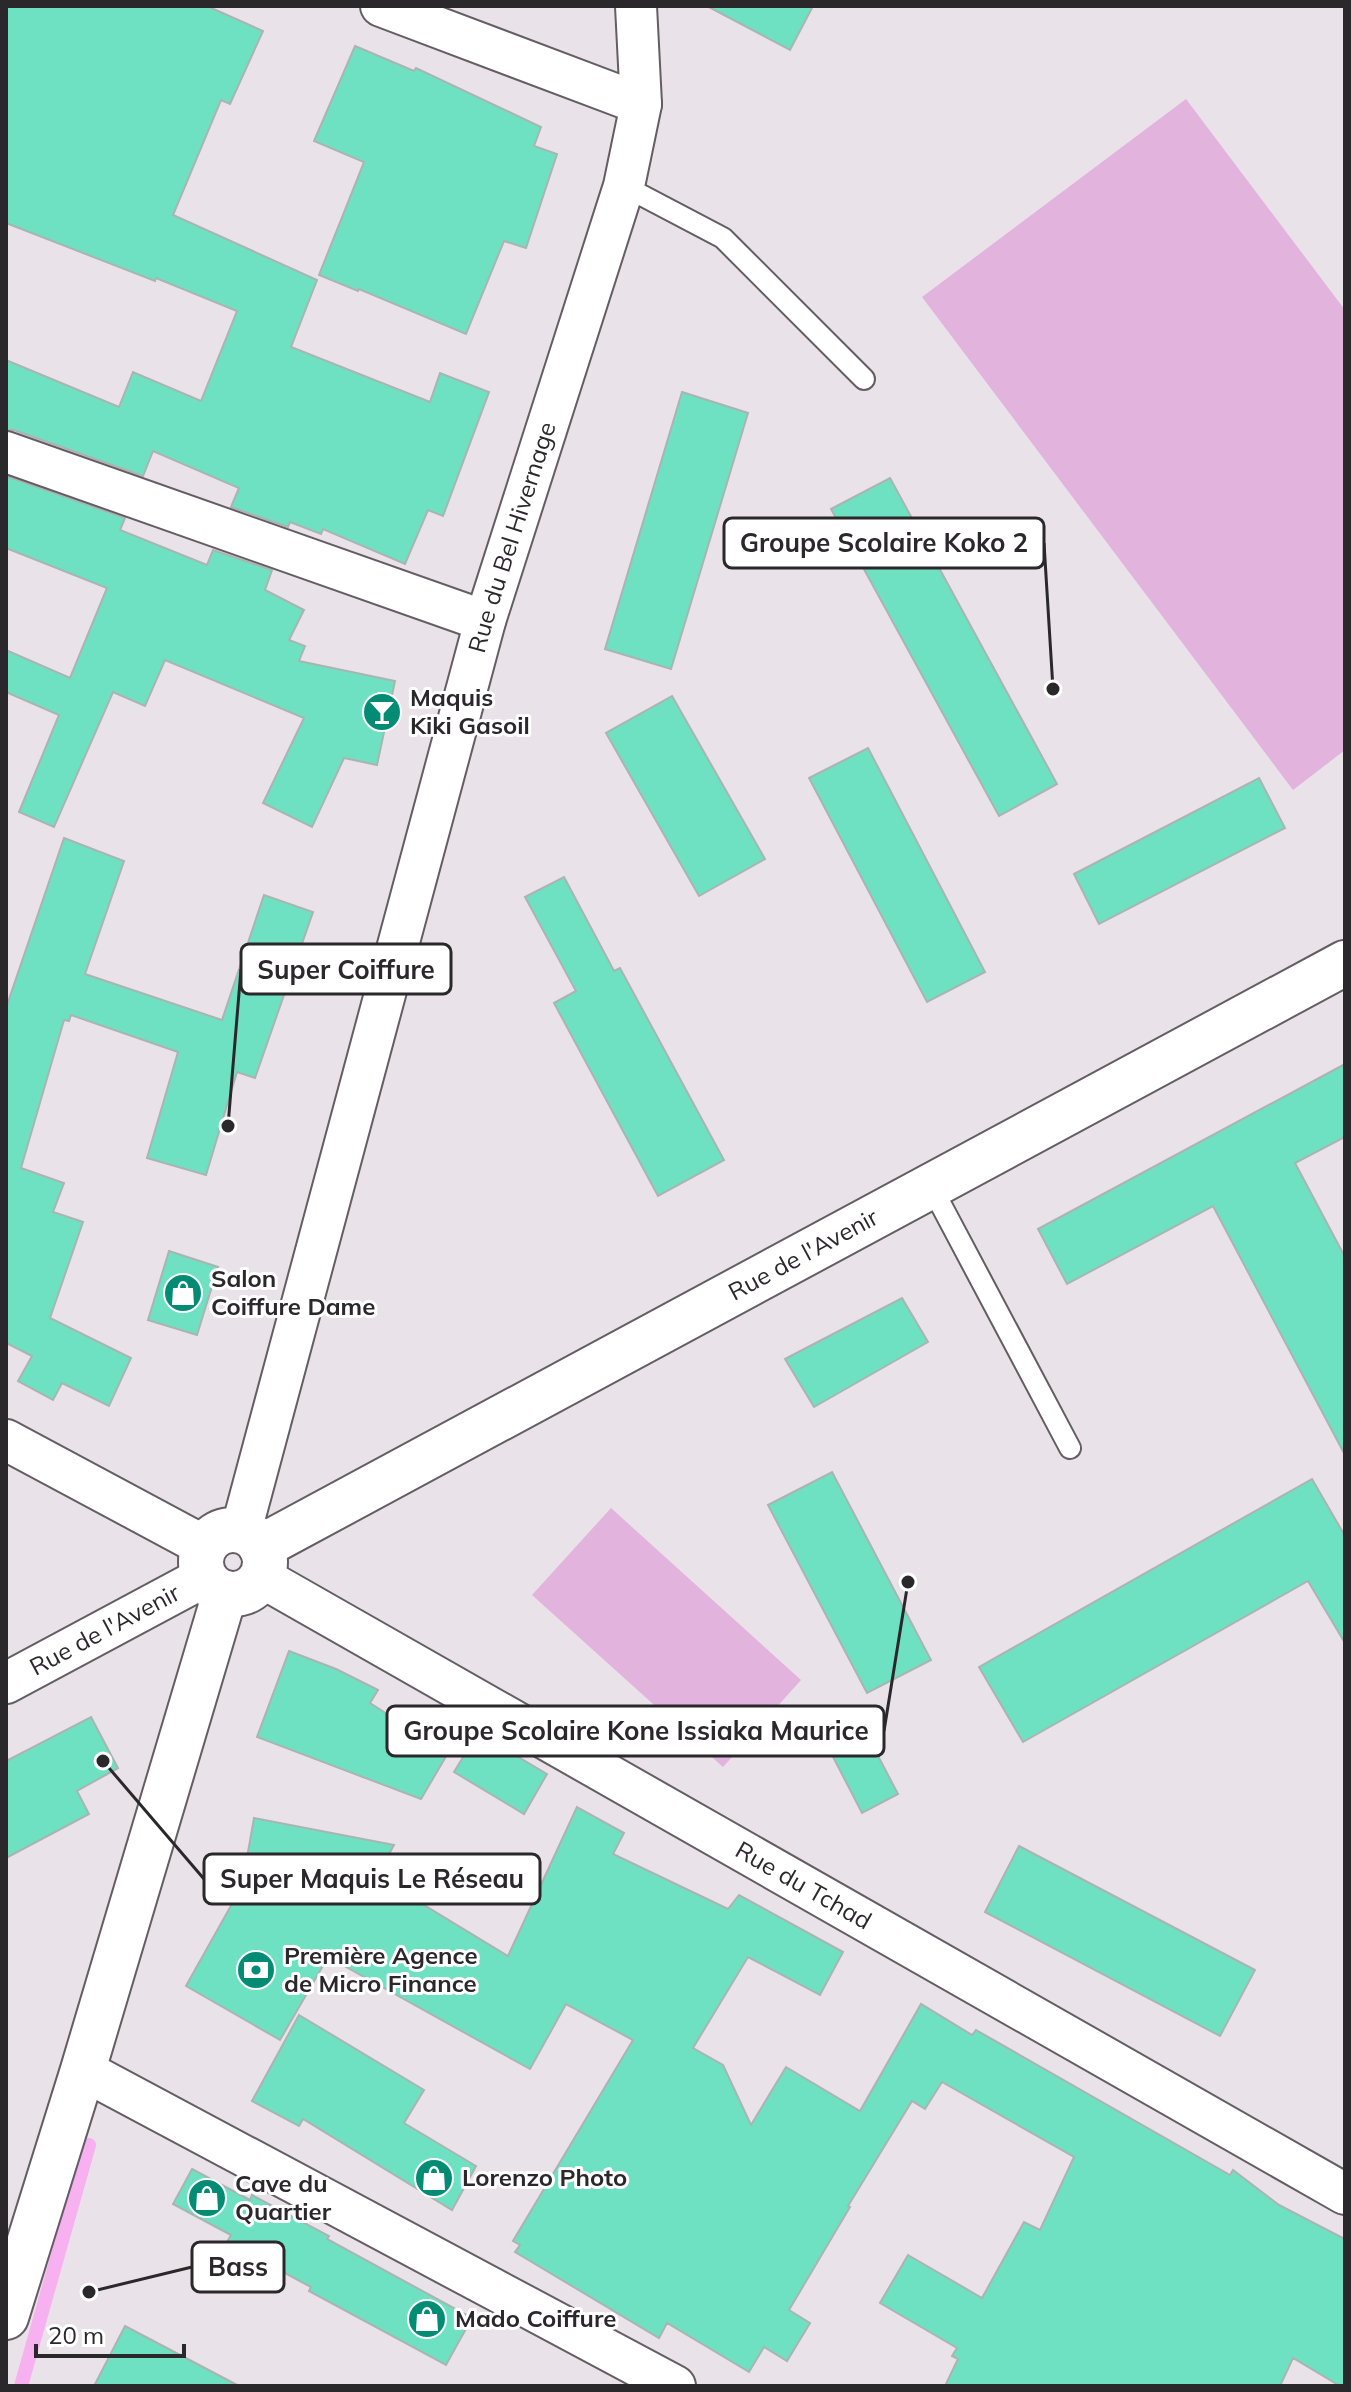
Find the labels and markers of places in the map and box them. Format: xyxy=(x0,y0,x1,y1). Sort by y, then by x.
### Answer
callout: Groupe Scolaire Koko 2 xyxy=(724,518,1044,568)
place label: Maquis Kiki Gasoil xyxy=(410,682,530,740)
bar icon: Maquis Kiki Gasoil xyxy=(361,691,403,733)
callout: Super Coiffure xyxy=(241,944,451,994)
place label: Salon Coiffure Dame xyxy=(211,1263,375,1321)
shop icon: Salon Coiffure Dame xyxy=(162,1272,204,1314)
callout: Groupe Scolaire Kone Issiaka Maurice xyxy=(387,1706,884,1756)
callout: Super Maquis Le Réseau xyxy=(204,1854,540,1904)
place label: Première Agence de Micro Finance xyxy=(284,1940,478,1998)
bank icon: Première Agence de Micro Finance xyxy=(235,1949,277,1991)
shop icon: Lorenzo Photo xyxy=(413,2157,455,2199)
place label: Lorenzo Photo xyxy=(462,2162,627,2192)
place label: Cave du Quartier xyxy=(235,2168,332,2226)
shop icon: Cave du Quartier xyxy=(186,2177,228,2219)
callout: Bass xyxy=(192,2242,284,2292)
shop icon: Mado Coiffure xyxy=(406,2298,448,2340)
place label: Mado Coiffure xyxy=(455,2303,616,2333)

